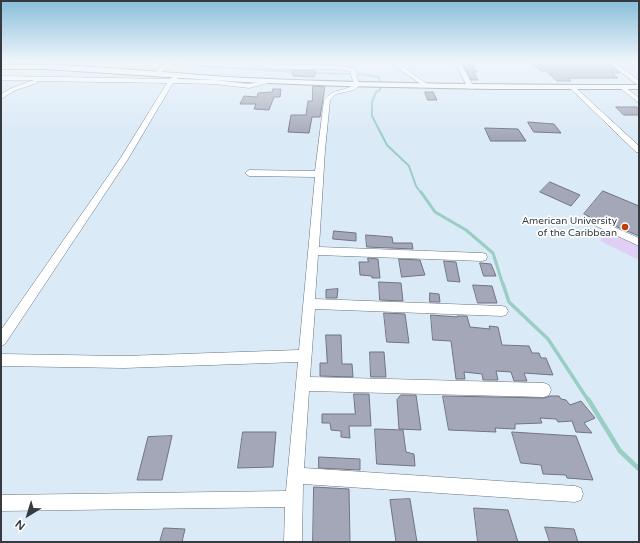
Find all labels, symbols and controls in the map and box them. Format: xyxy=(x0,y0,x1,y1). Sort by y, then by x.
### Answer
place label: American University of the Caribbean xyxy=(522,215,617,238)
marker: American University of the Caribbean xyxy=(620,222,630,232)
north arrow xyxy=(8,495,48,535)
text: N xyxy=(13,517,28,533)

